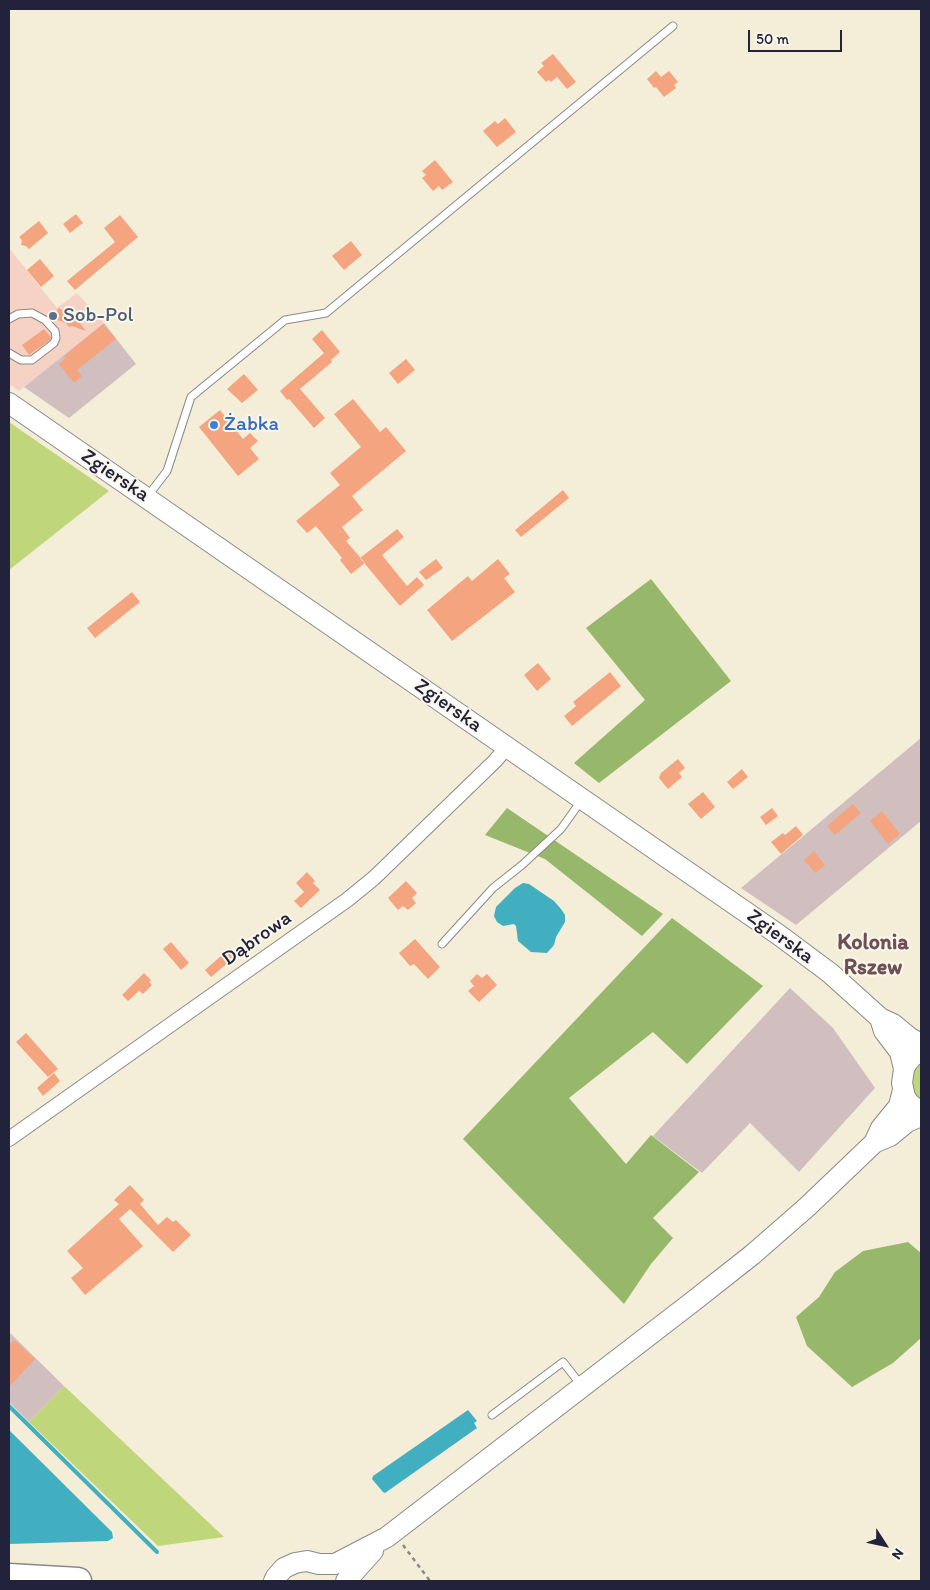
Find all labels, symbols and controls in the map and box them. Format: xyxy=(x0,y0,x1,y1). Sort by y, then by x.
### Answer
scale bar xyxy=(750,20,844,52)
text: 50 m xyxy=(756,30,789,48)
place label: Sob-Pol xyxy=(63,303,133,329)
marker: Sob-Pol xyxy=(47,310,59,322)
place label: Żabka xyxy=(224,412,279,438)
marker: Żabka xyxy=(208,419,220,431)
street label: Zgierska xyxy=(76,444,154,508)
street label: Zgierska xyxy=(409,674,487,738)
street label: Zgierska xyxy=(741,904,819,970)
street label: Dąbrowa xyxy=(217,906,297,972)
district label: Kolonia Rszew xyxy=(837,930,909,981)
north arrow xyxy=(860,1520,910,1570)
text: N xyxy=(888,1545,907,1563)

